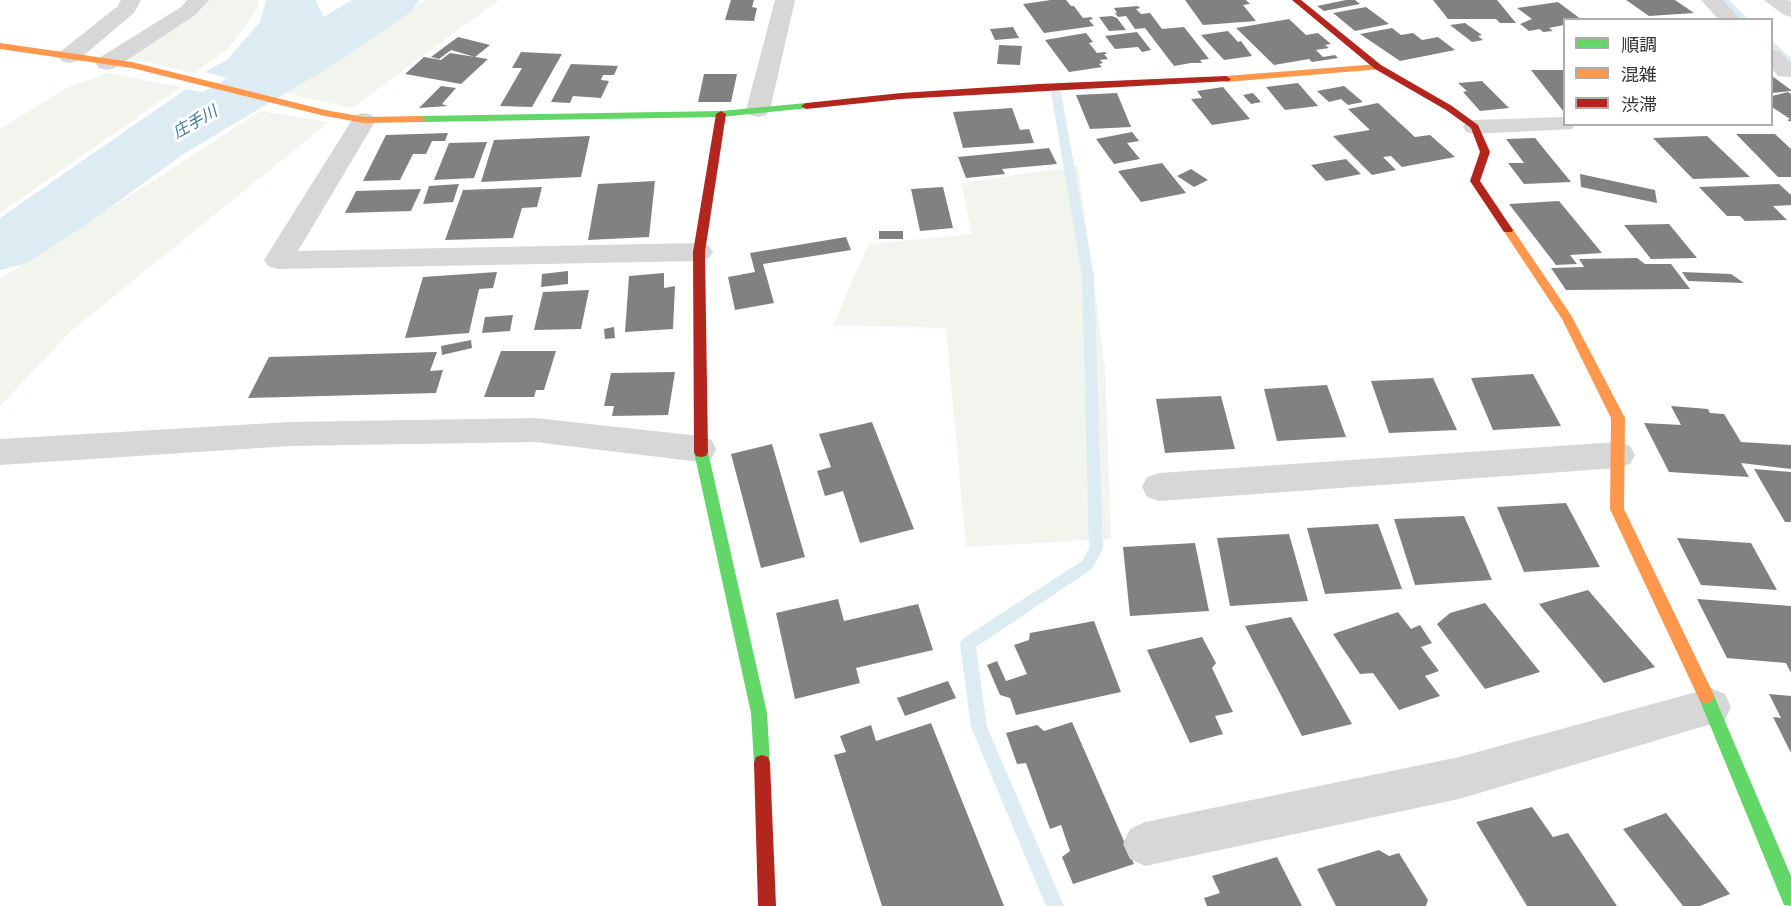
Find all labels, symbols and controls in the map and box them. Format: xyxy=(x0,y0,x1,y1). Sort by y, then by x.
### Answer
legend xyxy=(1563,18,1773,126)
text: 順調 xyxy=(1621,33,1657,55)
text: 混雑 xyxy=(1621,63,1657,85)
text: 渋滞 xyxy=(1621,93,1657,115)
water label: 庄手川 xyxy=(169,102,221,142)

